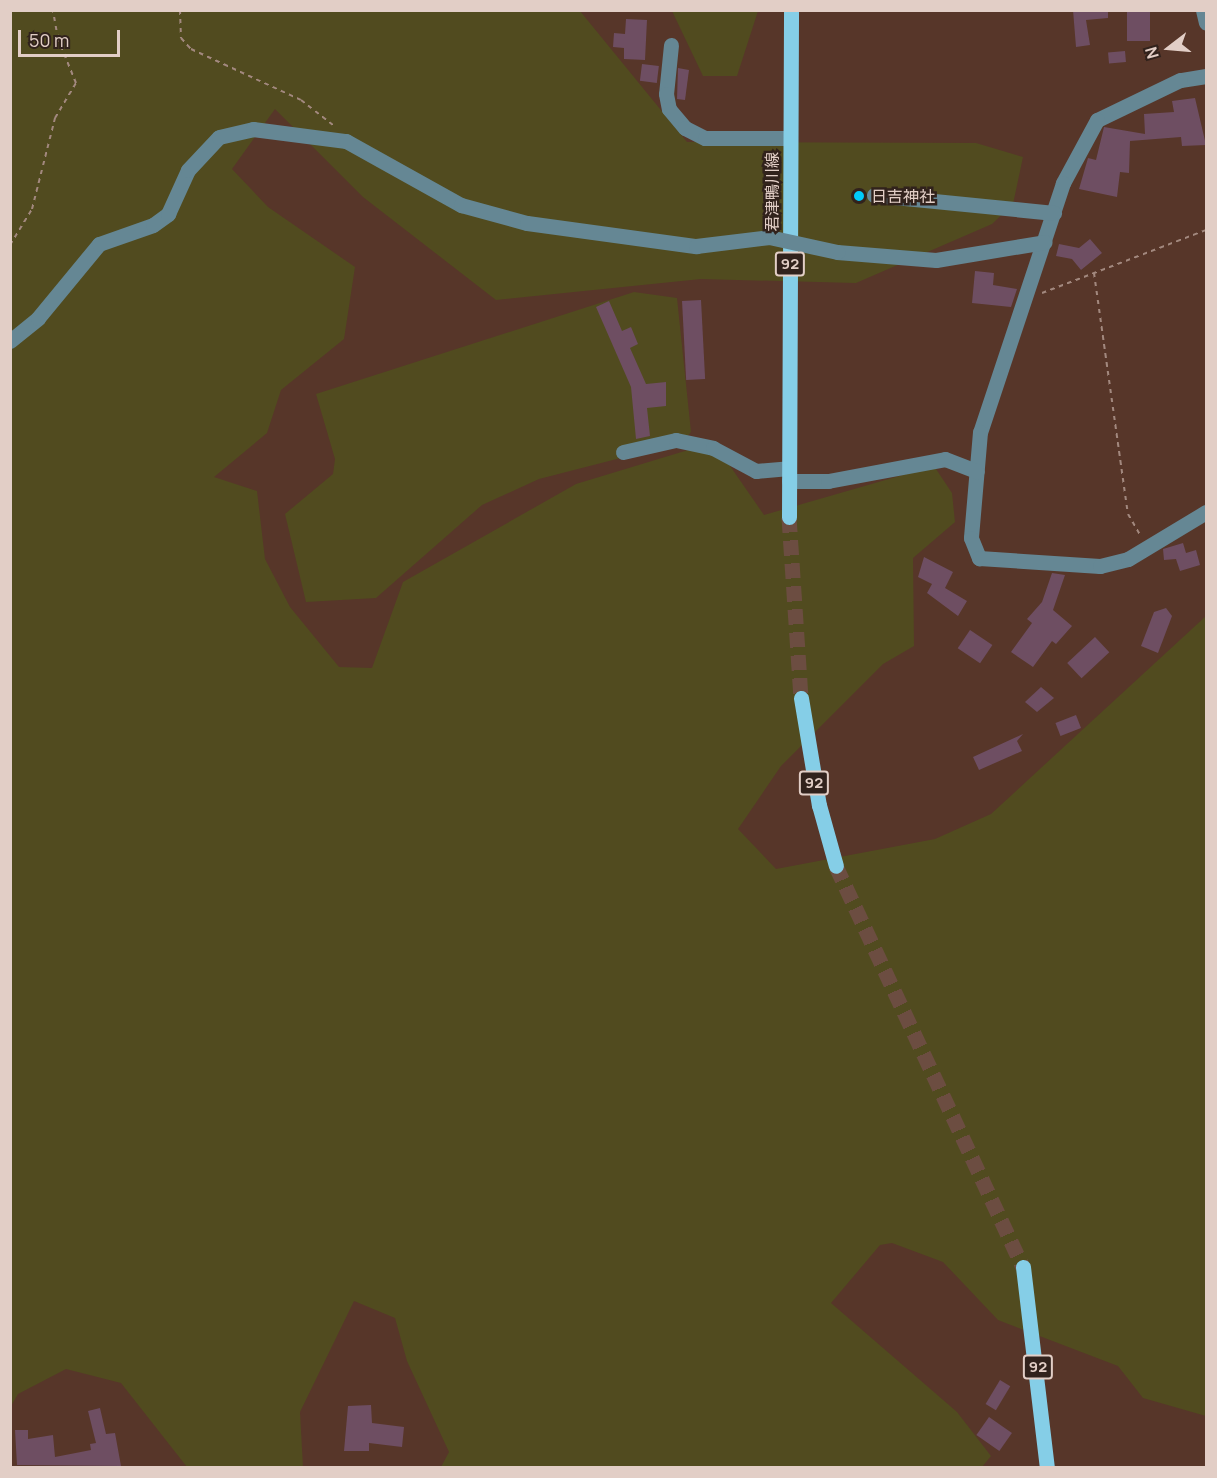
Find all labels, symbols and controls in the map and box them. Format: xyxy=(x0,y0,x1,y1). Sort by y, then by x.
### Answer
scale bar xyxy=(21,18,123,56)
north arrow xyxy=(1139,18,1199,78)
text: 50 m xyxy=(29,28,69,52)
text: N xyxy=(1140,44,1164,62)
street label: 君津鴨川線 xyxy=(762,152,782,232)
place label: 日吉神社 xyxy=(871,186,935,206)
marker: 日吉神社 xyxy=(852,189,866,203)
road number: 92 xyxy=(774,252,806,276)
road number: 92 xyxy=(798,771,830,795)
road number: 92 xyxy=(1022,1355,1054,1379)

